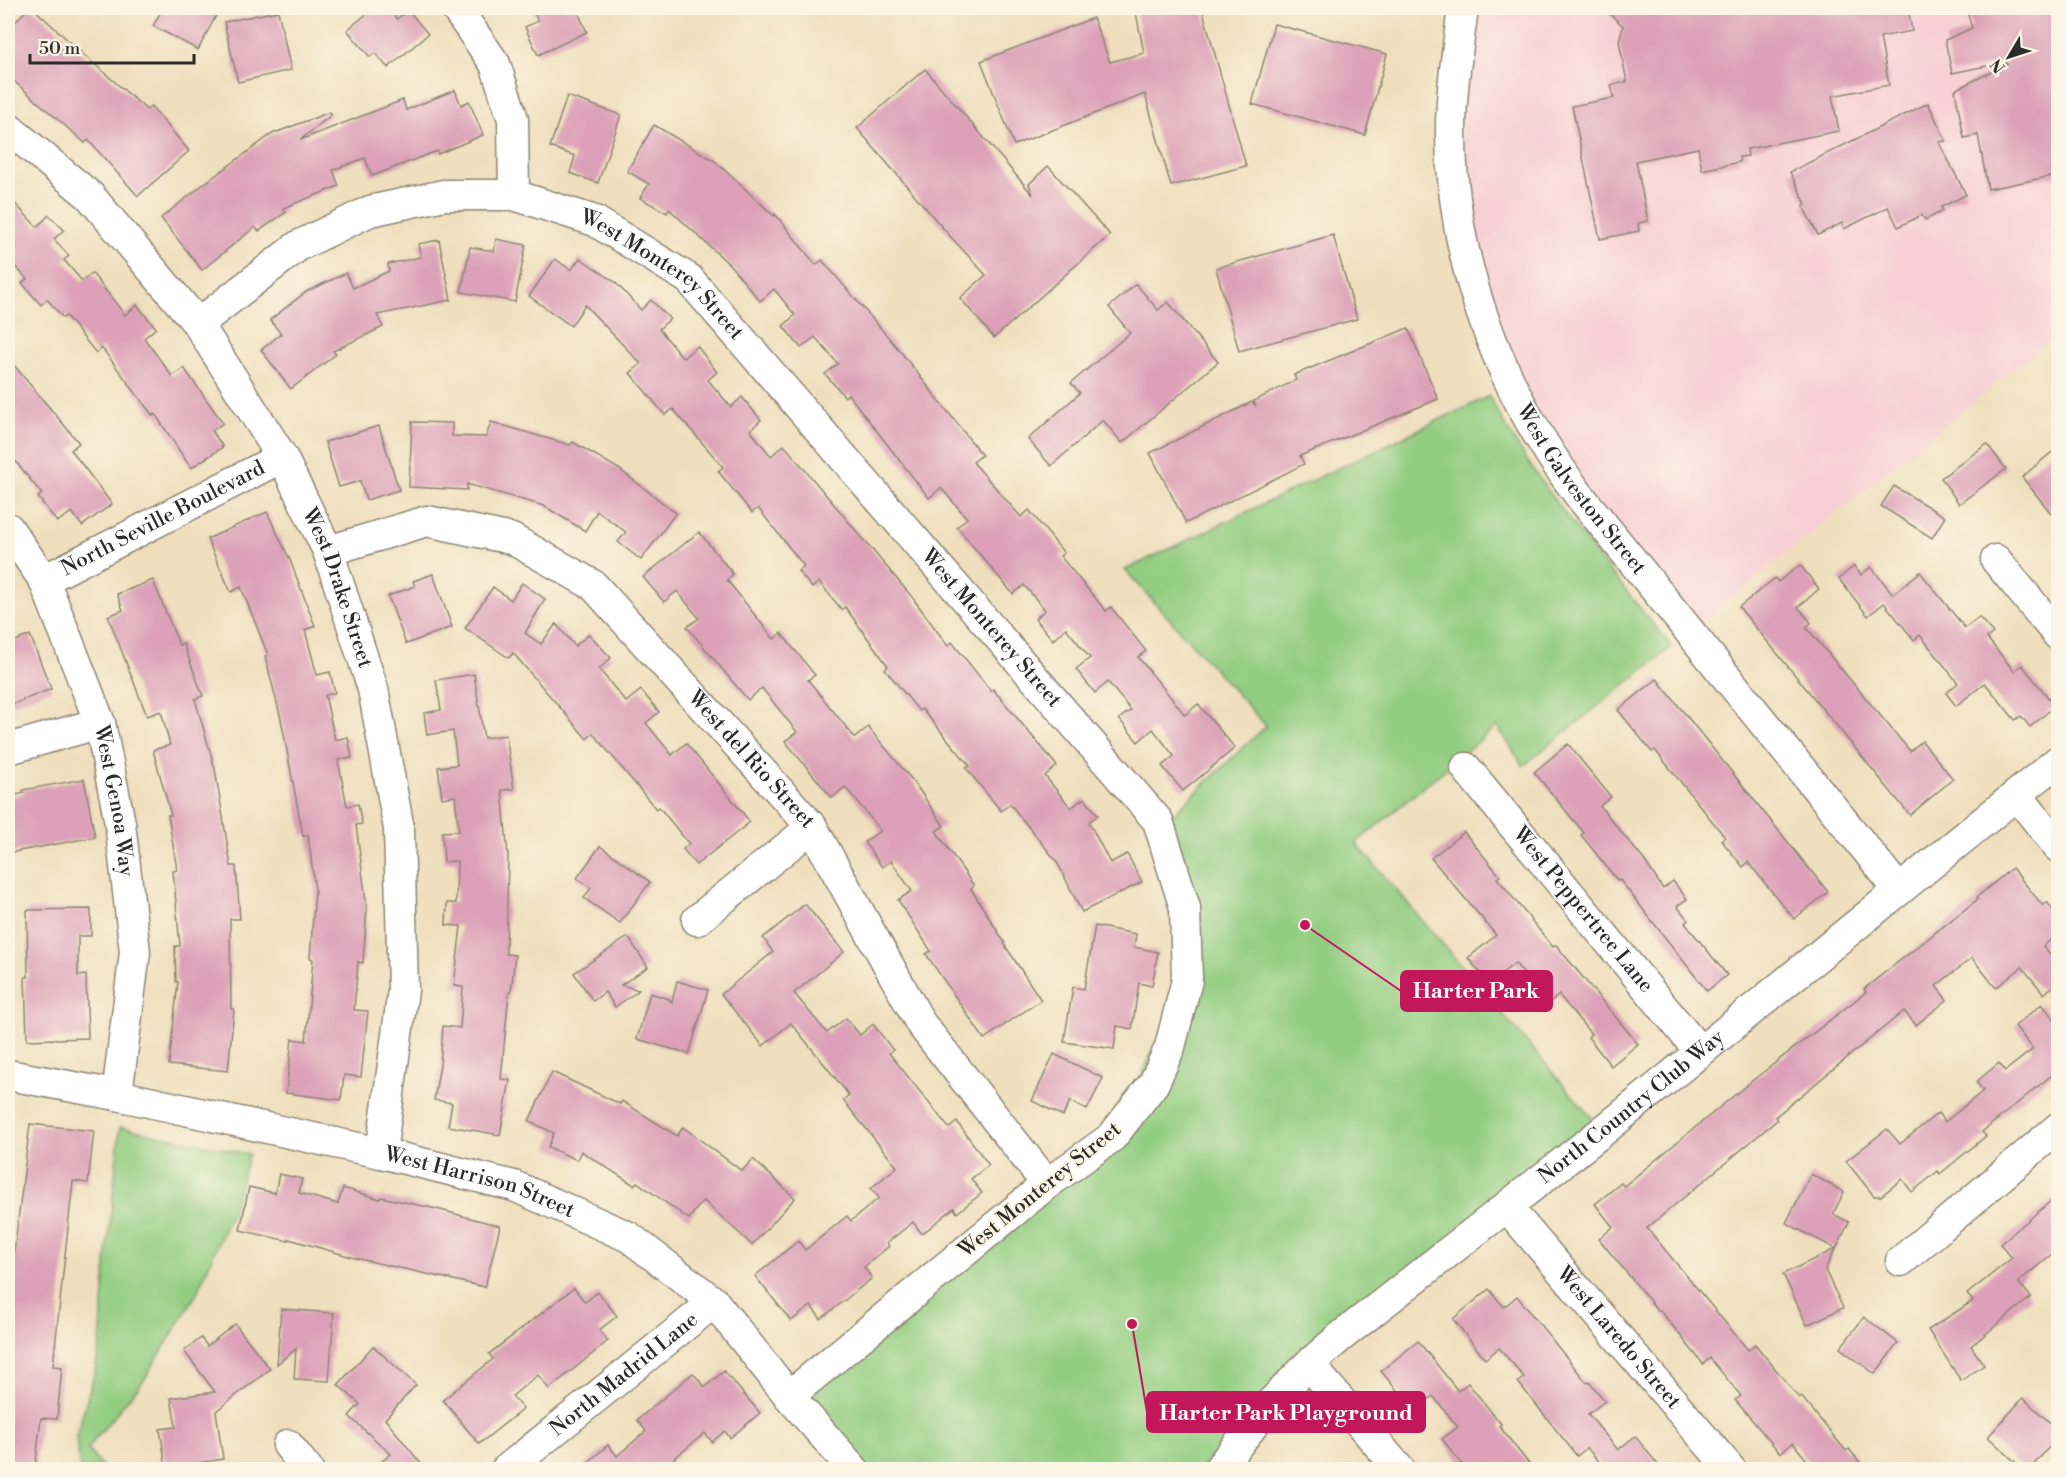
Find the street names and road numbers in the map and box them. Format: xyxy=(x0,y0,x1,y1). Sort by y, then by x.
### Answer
street label: West Monterey Street xyxy=(576,204,749,346)
street label: West Galveston Street xyxy=(1510,399,1652,581)
street label: North Seville Boulevard xyxy=(57,455,269,582)
street label: West Drake Street xyxy=(296,503,378,672)
street label: West Monterey Street xyxy=(915,543,1067,713)
street label: West del Rio Street xyxy=(681,684,820,834)
street label: West Genoa Way xyxy=(88,722,139,879)
street label: West Peppertree Lane xyxy=(1506,821,1659,998)
street label: North Country Club Way xyxy=(1533,1024,1730,1190)
street label: West Monterey Street xyxy=(953,1116,1127,1264)
street label: West Harrison Street xyxy=(381,1141,579,1224)
street label: West Laredo Street xyxy=(1550,1261,1687,1415)
street label: North Madrid Lane xyxy=(545,1307,704,1442)

